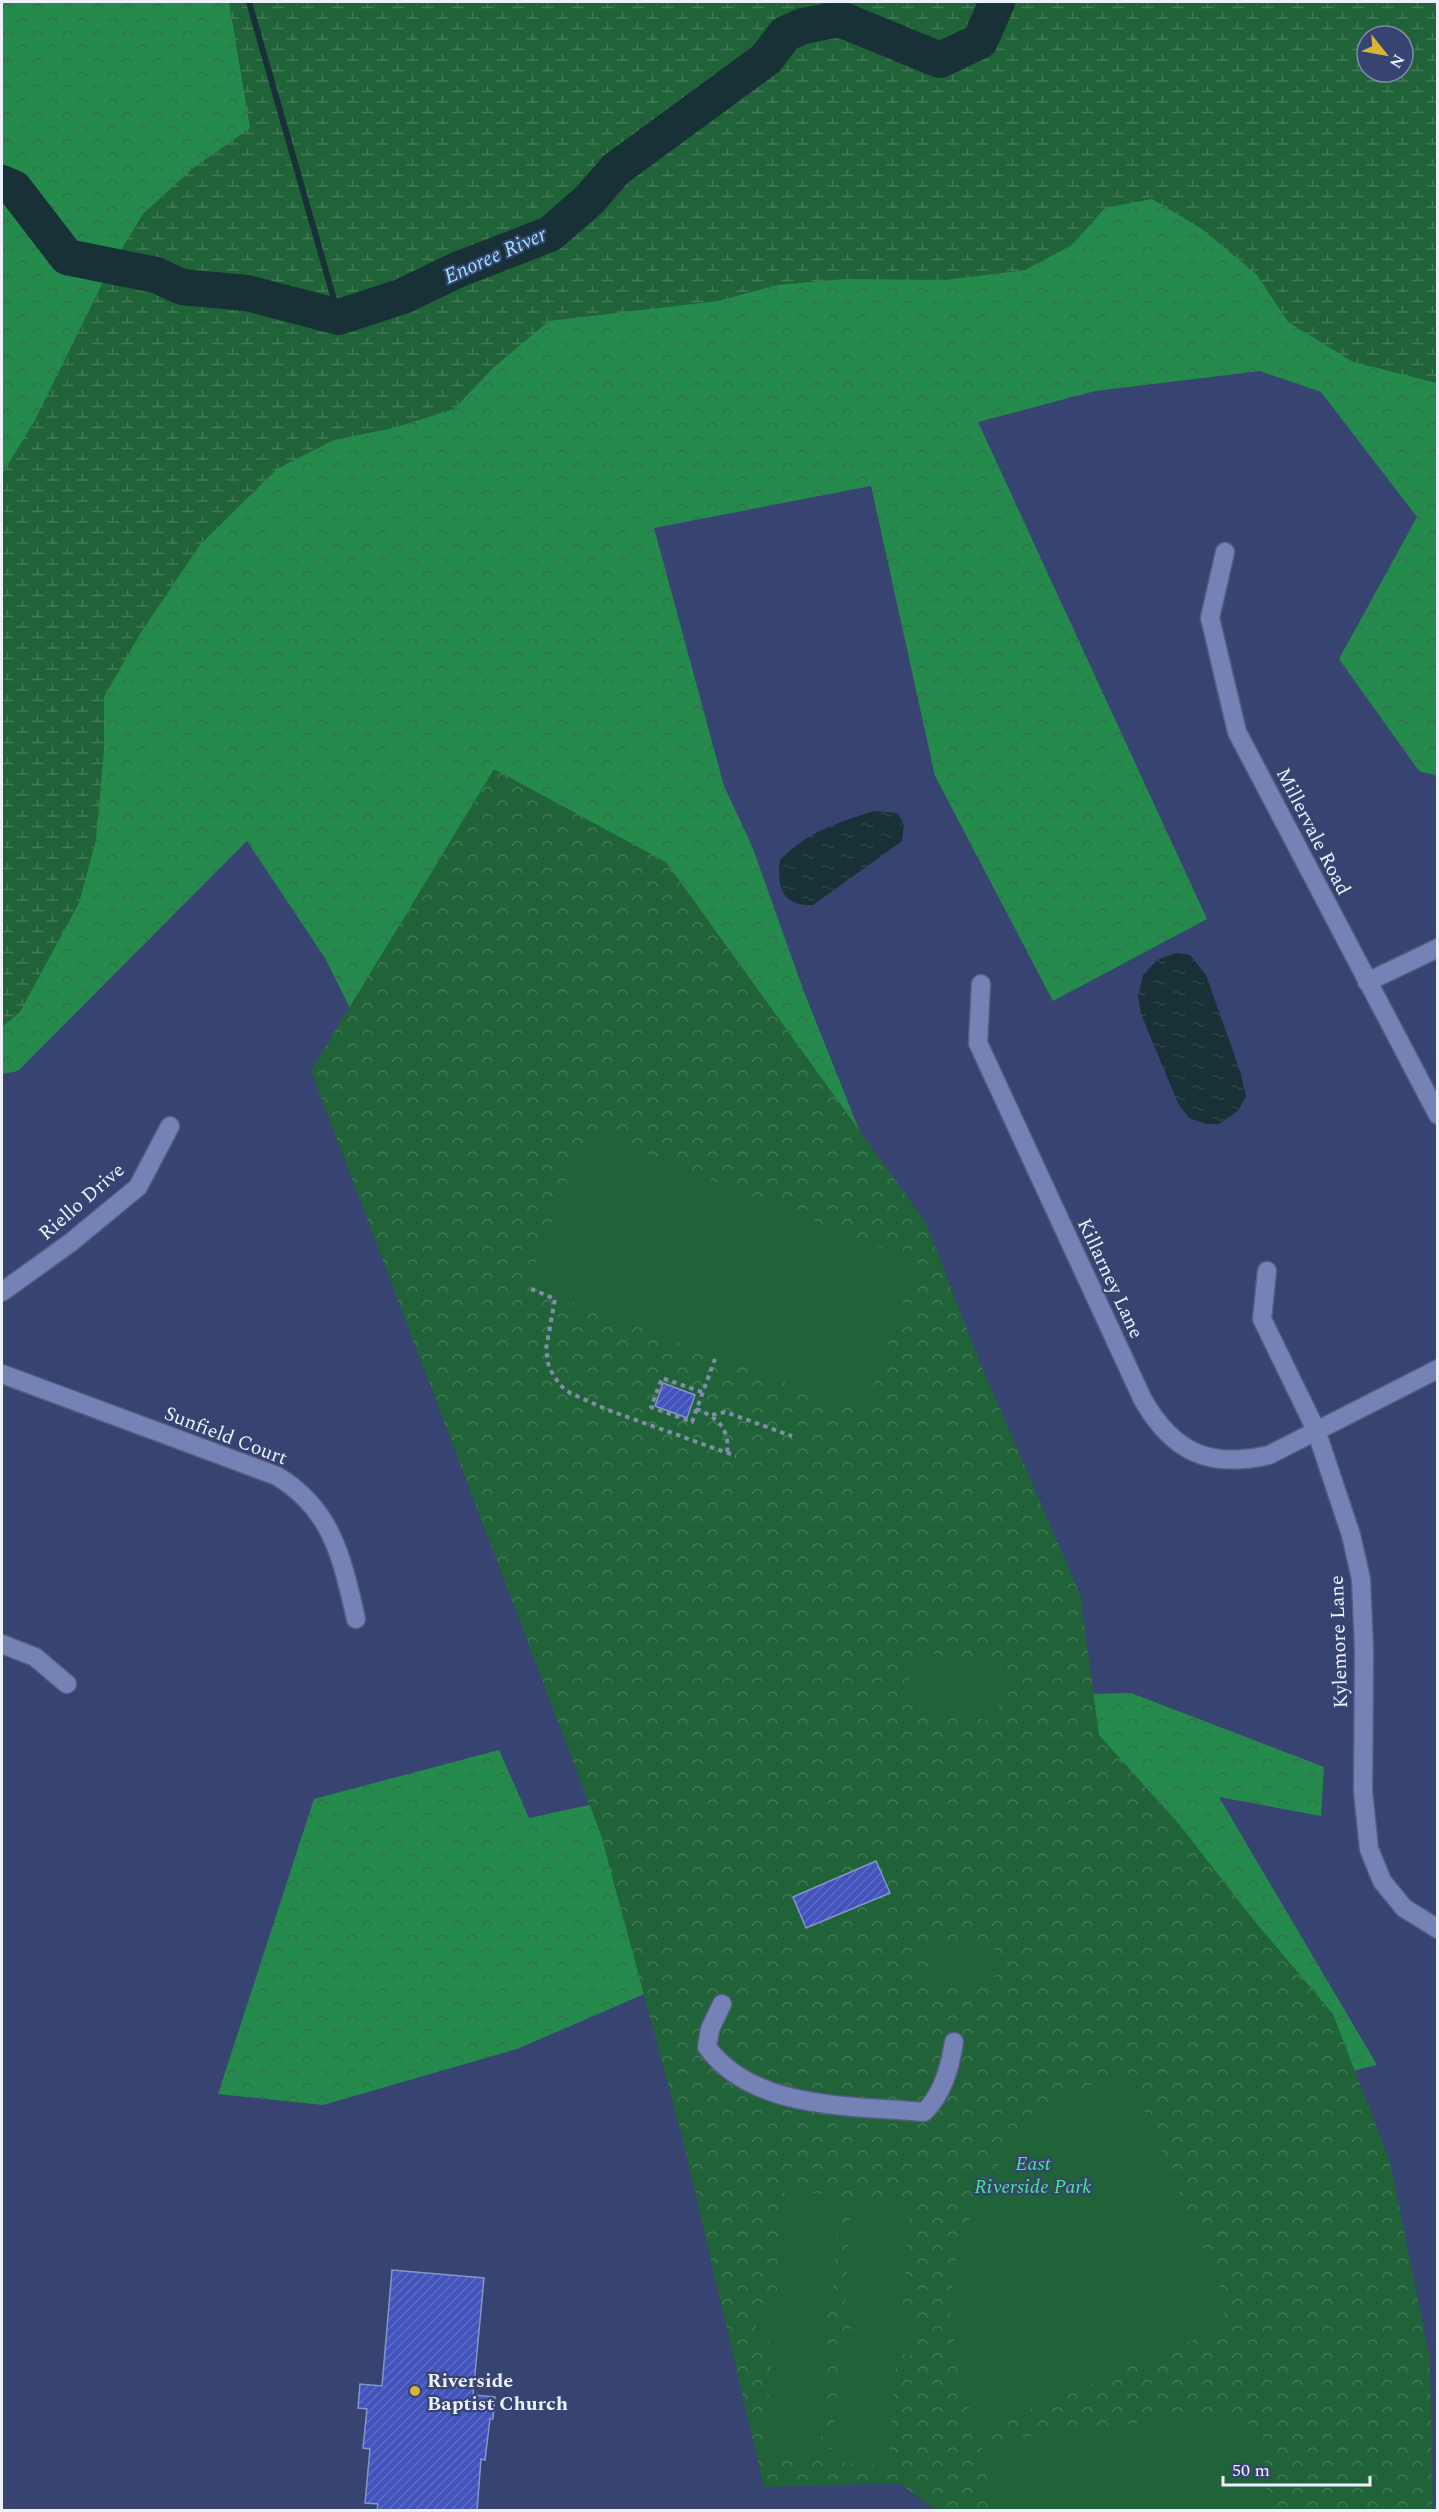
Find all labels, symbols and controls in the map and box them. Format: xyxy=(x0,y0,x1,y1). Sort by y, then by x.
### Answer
north arrow xyxy=(1355,24,1415,84)
text: N xyxy=(1383,49,1411,73)
water label: Enoree River xyxy=(439,219,553,293)
street label: Millervale Road xyxy=(1268,762,1358,901)
street label: Riello Drive xyxy=(32,1156,131,1248)
street label: Killarney Lane xyxy=(1069,1213,1151,1343)
street label: Sunfield Court xyxy=(160,1399,292,1473)
street label: Kylemore Lane xyxy=(1322,1575,1356,1709)
park label: East Riverside Park xyxy=(974,2149,1092,2202)
place label: Riverside Baptist Church xyxy=(427,2366,568,2419)
marker: Riverside Baptist Church xyxy=(408,2384,422,2398)
scale bar xyxy=(1223,2449,1370,2487)
text: 50 m xyxy=(1232,2457,1270,2484)

